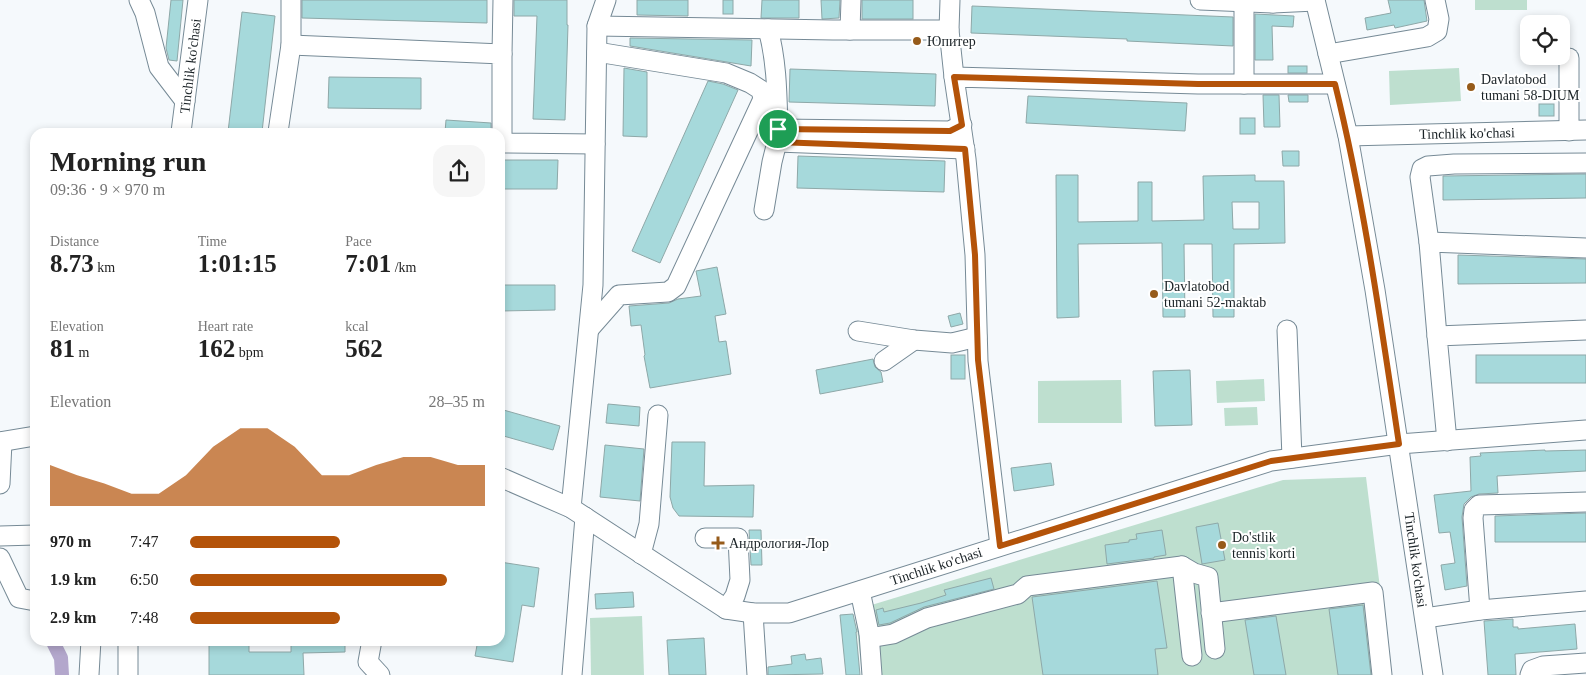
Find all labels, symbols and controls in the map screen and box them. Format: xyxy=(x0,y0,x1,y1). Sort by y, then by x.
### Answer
map controls xyxy=(1520,15,1570,65)
button: locate xyxy=(1520,15,1570,65)
street label: Tinchlik ko'chasi xyxy=(177,18,204,114)
place label: Юпитер xyxy=(927,34,976,49)
marker: Юпитер xyxy=(911,35,923,47)
place label: Davlatobod tumani 58-DIUM xyxy=(1481,72,1580,103)
marker: Davlatobod tumani 58-DIUM xyxy=(1465,81,1477,93)
pin xyxy=(757,108,799,150)
icon: arrive xyxy=(764,115,792,143)
street label: Tinchlik ko'chasi xyxy=(1419,125,1515,142)
button: share xyxy=(433,145,485,197)
text: Morning run xyxy=(50,146,206,177)
text: 09:36 · 9 × 970 m xyxy=(50,181,165,198)
text: Distance xyxy=(50,234,99,249)
text: Time xyxy=(198,234,227,249)
text: Pace xyxy=(345,234,372,249)
text: 8.73 xyxy=(50,250,94,277)
text: 1:01:15 xyxy=(198,250,277,277)
text: 7:01 xyxy=(345,250,391,277)
text: km xyxy=(94,260,115,275)
text: /km xyxy=(391,260,416,275)
place label: Davlatobod tumani 52-maktab xyxy=(1164,279,1266,310)
marker: Davlatobod tumani 52-maktab xyxy=(1148,288,1160,300)
text: Elevation xyxy=(50,319,104,334)
text: Heart rate xyxy=(198,319,253,334)
text: kcal xyxy=(345,319,369,334)
text: 81 xyxy=(50,335,75,362)
text: 162 xyxy=(198,335,235,362)
text: 562 xyxy=(345,335,383,362)
text: m xyxy=(75,345,89,360)
text: bpm xyxy=(235,345,264,360)
text: Elevation xyxy=(50,393,111,410)
text: 28–35 m xyxy=(429,393,485,410)
street label: Tinchlik ko'chasi xyxy=(1401,512,1430,609)
place label: Do'stlik tennis korti xyxy=(1232,530,1295,561)
text: 970 m xyxy=(50,533,91,550)
text: 7:47 xyxy=(130,533,158,550)
marker: Андрология-Лор xyxy=(711,536,725,550)
place label: Андрология-Лор xyxy=(729,536,829,551)
marker: Do'stlik tennis korti xyxy=(1216,539,1228,551)
street label: Tinchlik ko'chasi xyxy=(888,545,984,588)
text: 1.9 km xyxy=(50,571,96,588)
text: 6:50 xyxy=(130,571,158,588)
text: 2.9 km xyxy=(50,609,96,626)
text: 7:48 xyxy=(130,609,158,626)

